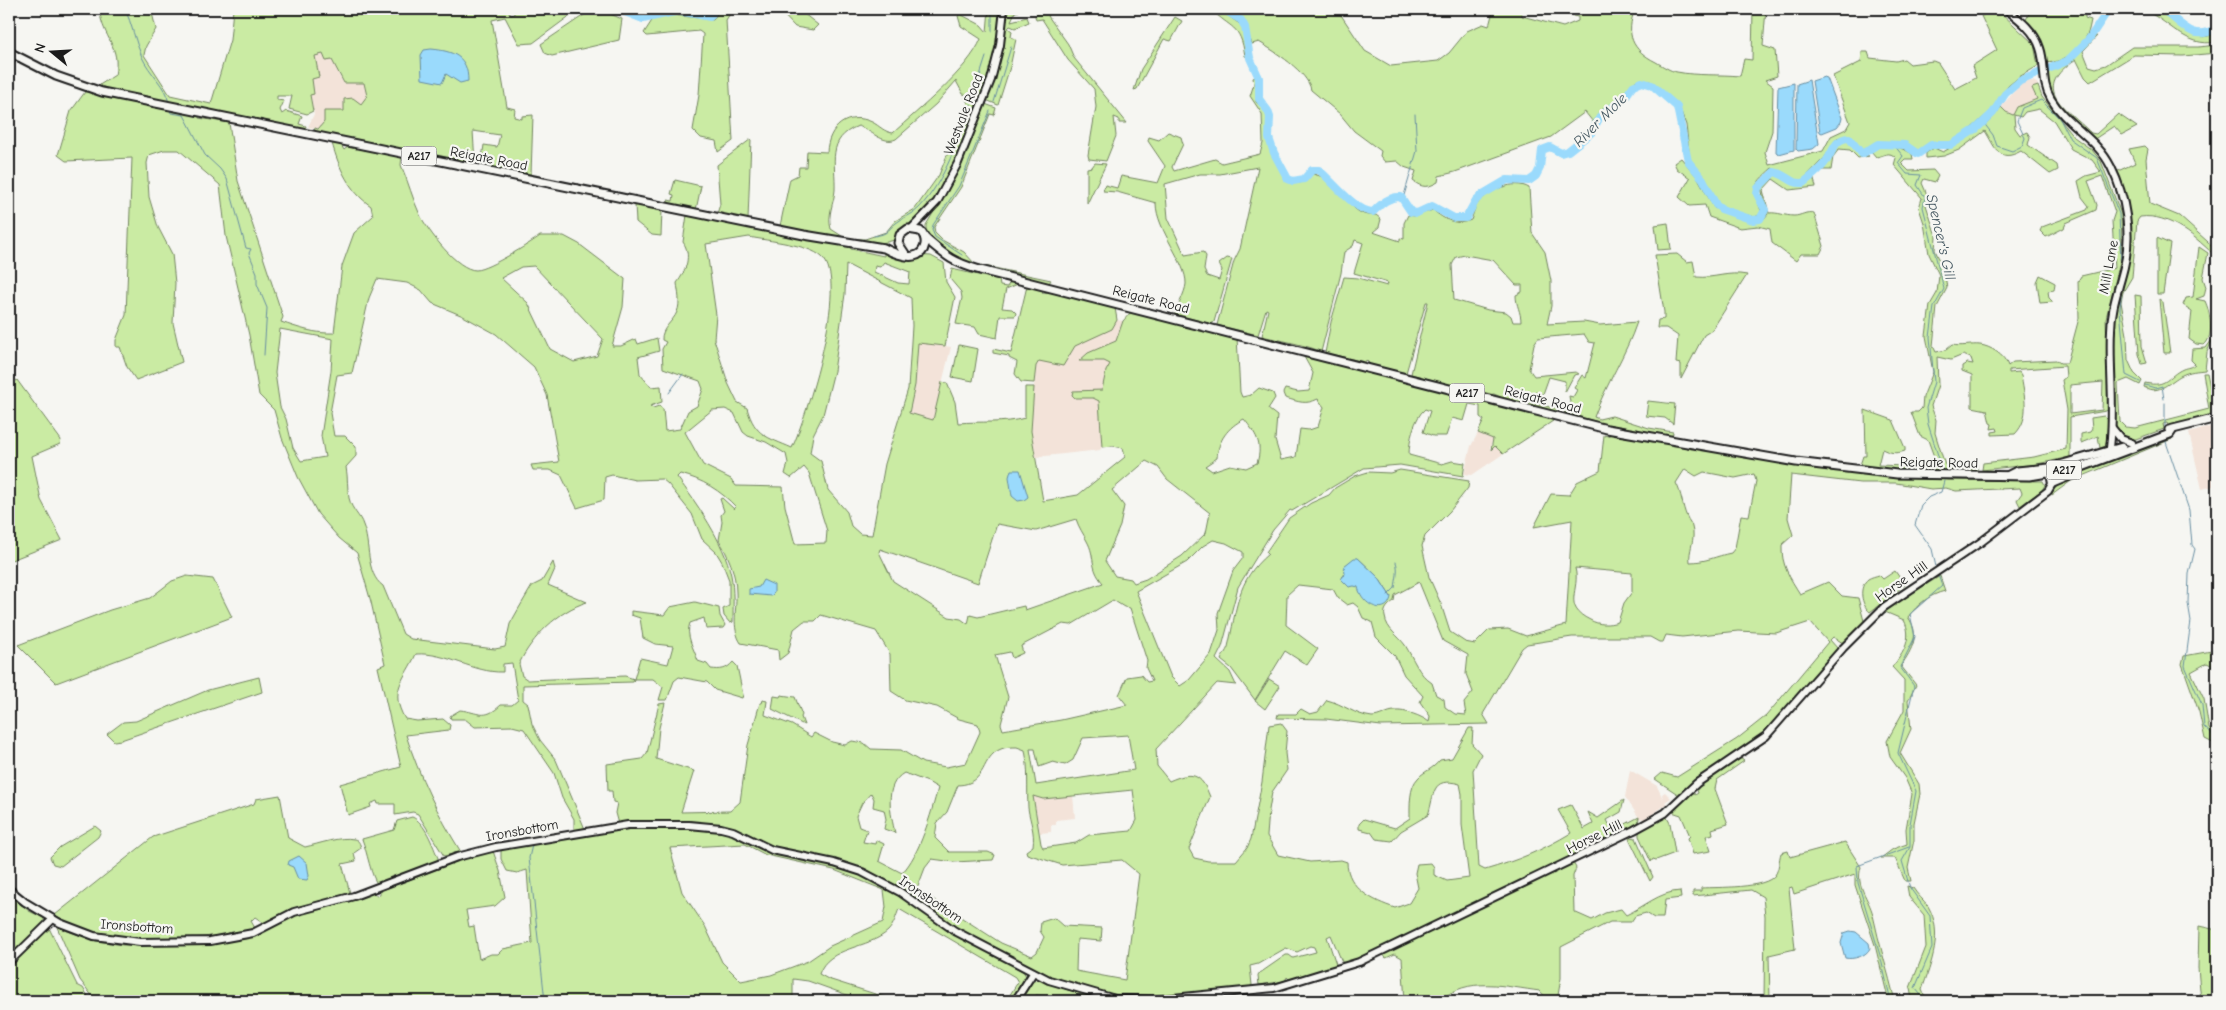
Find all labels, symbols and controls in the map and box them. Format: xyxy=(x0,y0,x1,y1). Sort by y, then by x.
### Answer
north arrow xyxy=(28,28,78,78)
text: N xyxy=(31,41,50,55)
street label: Westvale Road xyxy=(940,71,987,157)
water label: River Mole xyxy=(1569,89,1631,151)
street label: Reigate Road xyxy=(449,143,529,174)
road number: A217 xyxy=(402,146,436,166)
water label: Spencer's Gill xyxy=(1922,192,1960,282)
street label: Mill Lane xyxy=(2095,239,2122,295)
street label: Reigate Road xyxy=(1111,282,1191,317)
street label: Reigate Road xyxy=(1503,382,1583,417)
road number: A217 xyxy=(1450,383,1484,402)
street label: Reigate Road xyxy=(1900,453,1978,472)
road number: A217 xyxy=(2046,460,2082,480)
street label: Horse Hill xyxy=(1872,557,1931,606)
street label: Ironsbottom xyxy=(485,816,560,845)
street label: Horse Hill xyxy=(1564,816,1625,857)
street label: Ironsbottom xyxy=(896,872,966,927)
street label: Ironsbottom xyxy=(100,915,174,938)

